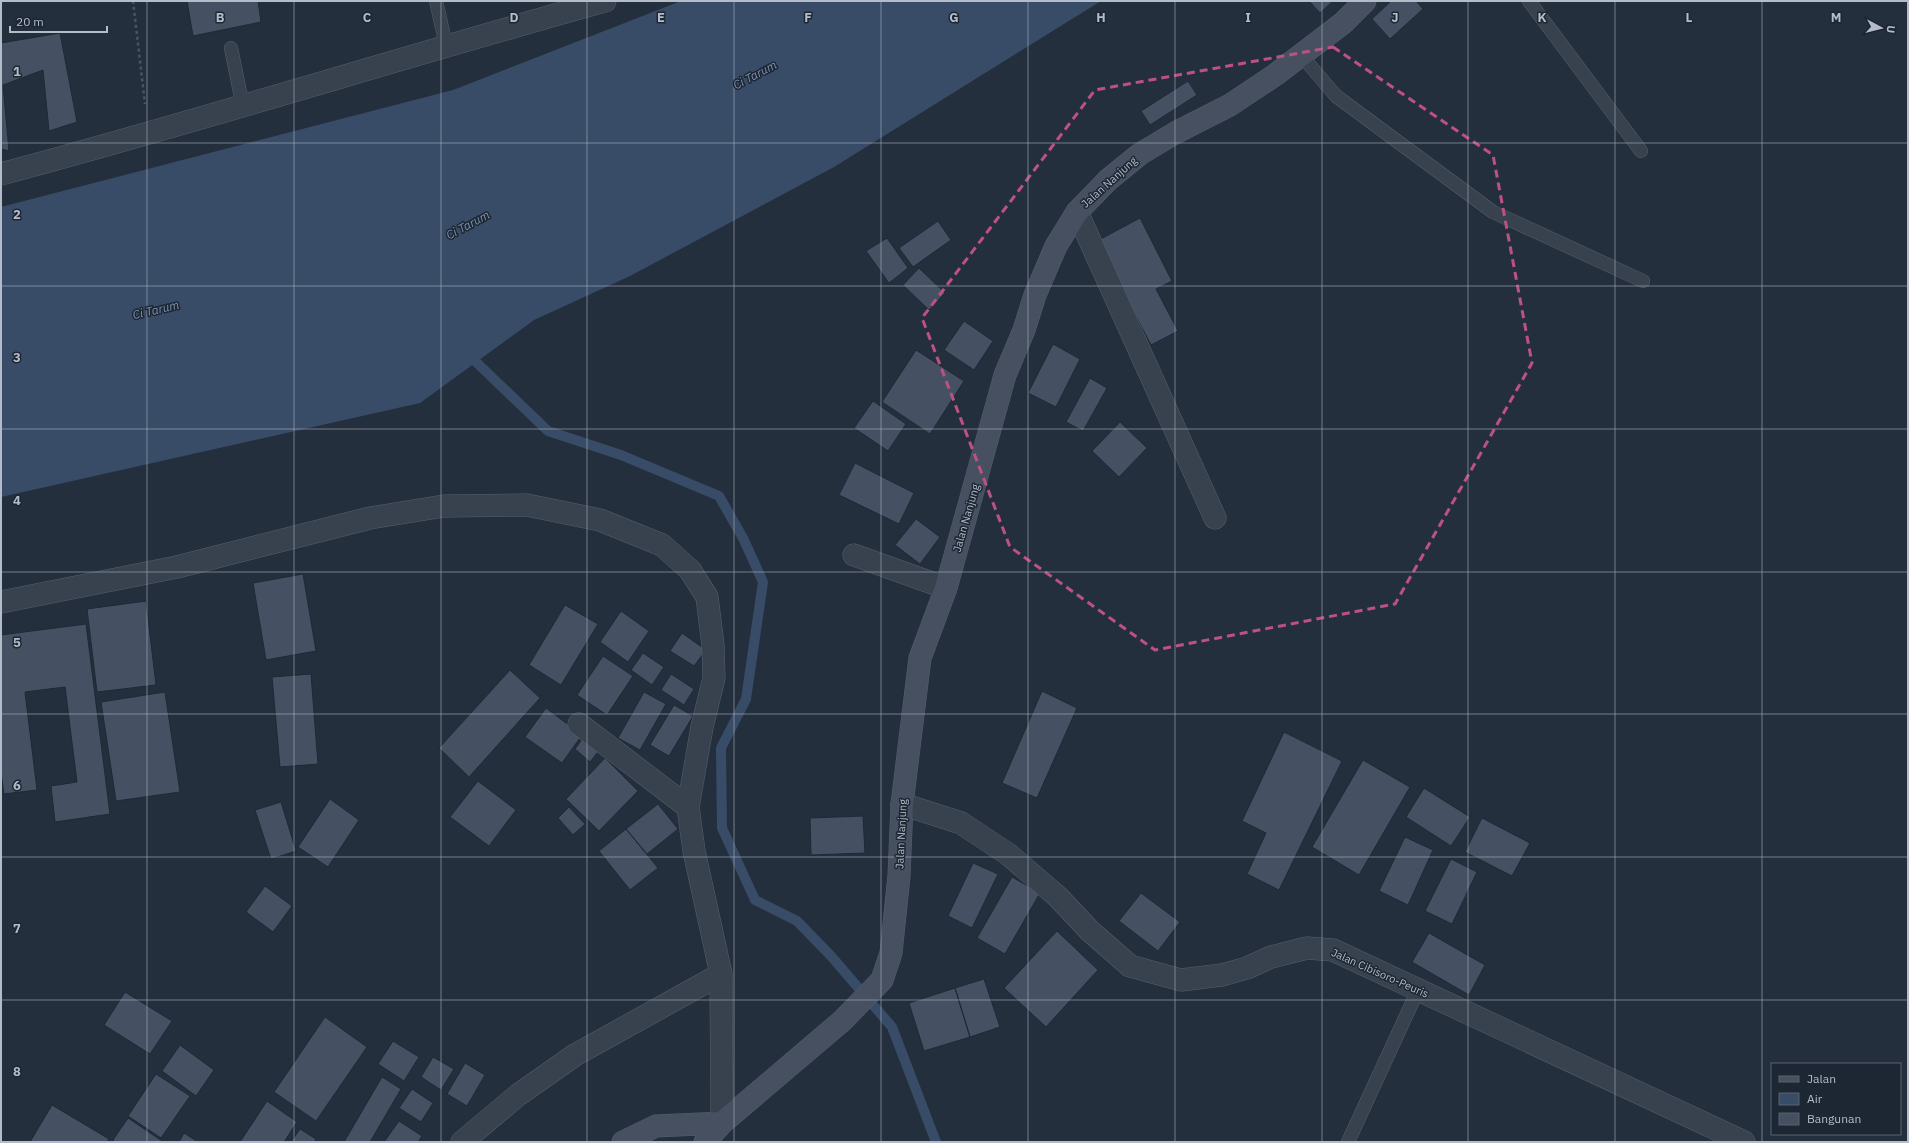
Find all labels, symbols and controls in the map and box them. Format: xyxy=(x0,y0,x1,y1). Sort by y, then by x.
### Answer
scale bar xyxy=(10,8,107,34)
north arrow xyxy=(1861,8,1901,48)
text: B xyxy=(216,9,225,26)
text: C xyxy=(363,9,372,26)
text: D xyxy=(509,9,519,26)
text: E xyxy=(657,9,665,26)
text: F xyxy=(804,9,812,26)
text: G xyxy=(949,9,959,26)
text: H xyxy=(1096,9,1106,26)
text: I xyxy=(1245,9,1251,26)
text: J xyxy=(1391,9,1399,26)
text: K xyxy=(1537,9,1547,26)
text: L xyxy=(1686,9,1693,26)
text: M xyxy=(1831,9,1841,26)
text: 20 m xyxy=(16,14,44,29)
text: U xyxy=(1884,25,1898,34)
water label: Ci Tarum xyxy=(730,57,779,92)
text: 1 xyxy=(13,63,21,80)
street label: Jalan Nanjung xyxy=(1078,153,1140,211)
text: 2 xyxy=(13,206,21,223)
water label: Ci Tarum xyxy=(443,207,492,242)
water label: Ci Tarum xyxy=(131,297,181,322)
text: 3 xyxy=(13,349,21,366)
street label: Jalan Nanjung xyxy=(950,482,982,554)
text: 4 xyxy=(13,492,21,509)
text: 5 xyxy=(13,634,21,651)
text: 6 xyxy=(13,777,21,794)
street label: Jalan Nanjung xyxy=(892,798,910,869)
text: 7 xyxy=(13,920,21,937)
street label: Jalan Cibisoro-Peuris xyxy=(1329,945,1431,1001)
text: 8 xyxy=(13,1063,21,1080)
legend xyxy=(1771,1063,1901,1135)
text: Jalan xyxy=(1807,1071,1836,1086)
text: Air xyxy=(1807,1091,1823,1106)
text: Bangunan xyxy=(1807,1111,1861,1126)

